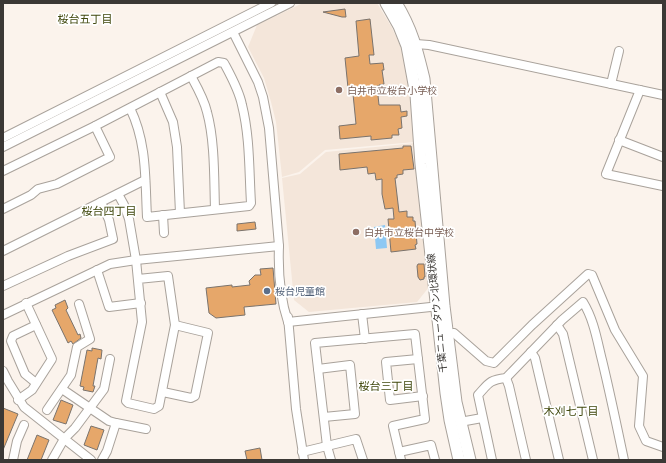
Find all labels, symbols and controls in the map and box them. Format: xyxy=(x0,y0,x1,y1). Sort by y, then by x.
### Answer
district label: 桜台五丁目 xyxy=(58,13,113,25)
marker: 白井市立桜台小学校 xyxy=(334,85,344,95)
place label: 白井市立桜台小学校 xyxy=(347,85,437,96)
district label: 桜台四丁目 xyxy=(82,205,137,217)
marker: 白井市立桜台中学校 xyxy=(351,227,361,237)
place label: 白井市立桜台中学校 xyxy=(364,227,454,238)
street label: 千葉ニュータウン北環状線 xyxy=(425,253,449,373)
marker: 桜台児童館 xyxy=(262,286,272,296)
place label: 桜台児童館 xyxy=(275,286,325,297)
district label: 桜台三丁目 xyxy=(359,380,414,392)
district label: 木刈七丁目 xyxy=(544,405,599,417)

